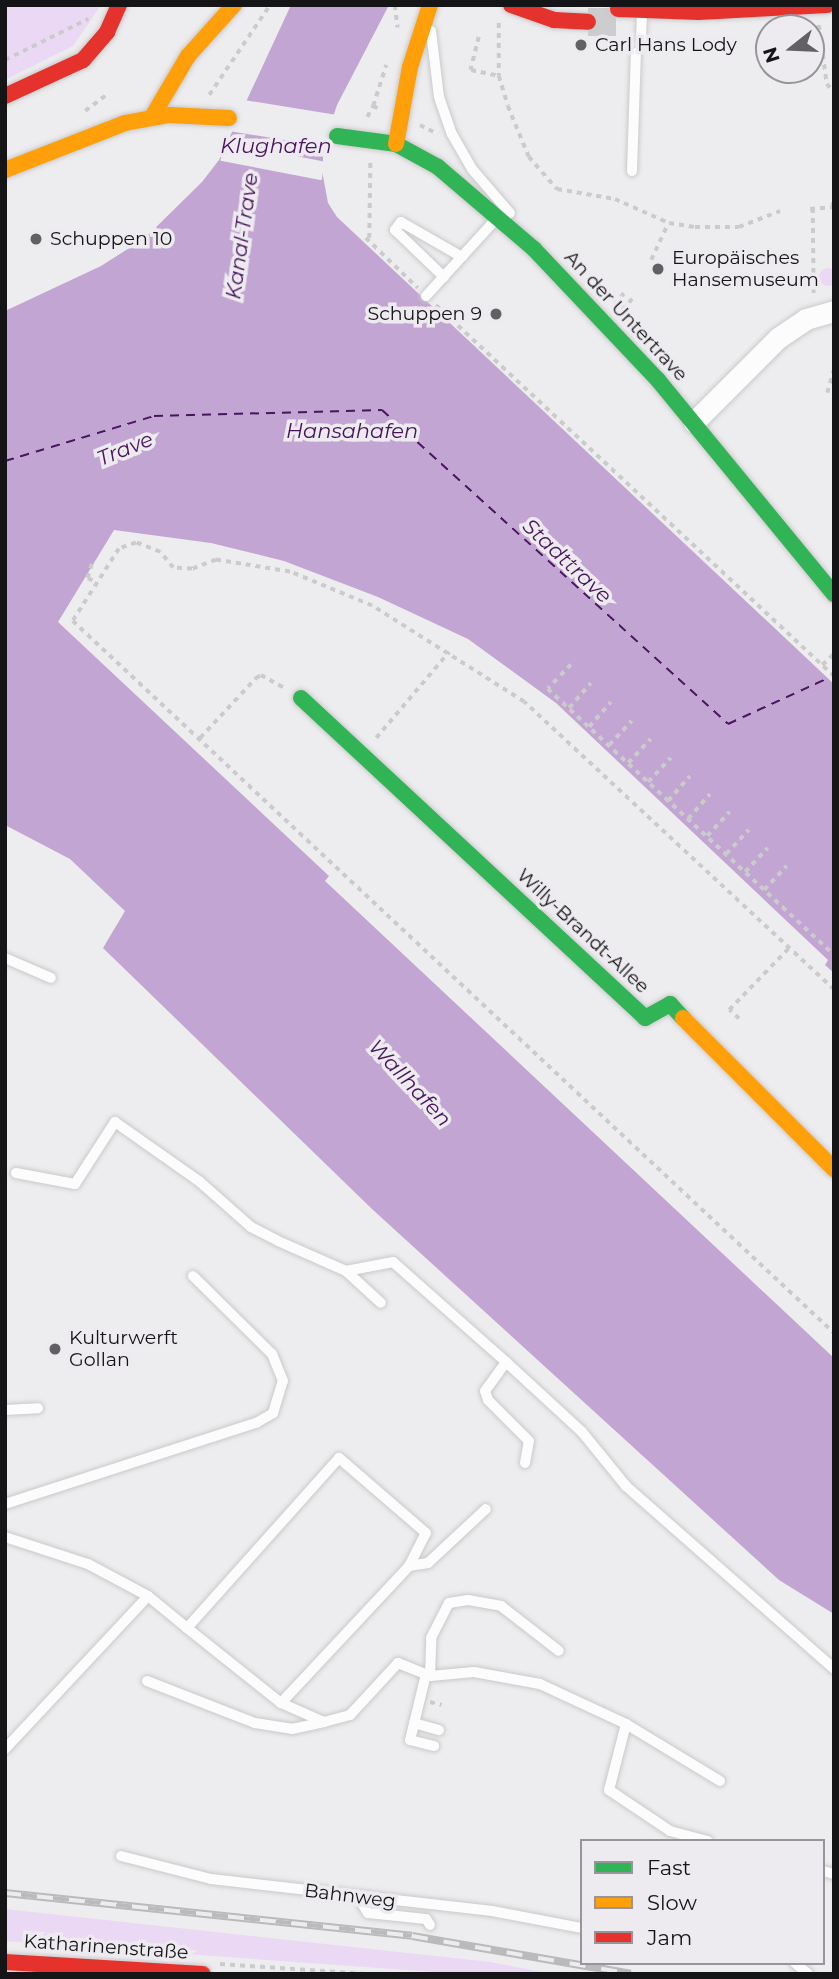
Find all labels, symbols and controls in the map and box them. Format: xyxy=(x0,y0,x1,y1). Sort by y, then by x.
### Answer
north arrow xyxy=(755,14,825,84)
place label: Carl Hans Lody xyxy=(595,34,737,56)
marker: Carl Hans Lody xyxy=(573,37,589,53)
text: N xyxy=(758,44,785,66)
water label: Klughafen xyxy=(220,133,332,159)
water label: Kanal-Trave xyxy=(221,171,263,301)
place label: Schuppen 10 xyxy=(50,228,172,250)
marker: Schuppen 10 xyxy=(28,231,44,247)
street label: An der Untertrave xyxy=(560,246,692,386)
place label: Europäisches Hansemuseum xyxy=(672,247,819,291)
marker: Europäisches Hansemuseum xyxy=(650,261,666,277)
place label: Schuppen 9 xyxy=(368,303,482,325)
marker: Schuppen 9 xyxy=(488,306,504,322)
water label: Hansahafen xyxy=(286,418,418,444)
water label: Trave xyxy=(93,426,157,472)
water label: Stadttrave xyxy=(517,513,617,609)
street label: Willy-Brandt-Allee xyxy=(512,864,654,998)
water label: Wallhafen xyxy=(363,1034,457,1132)
place label: Kulturwerft Gollan xyxy=(69,1327,178,1371)
marker: Kulturwerft Gollan xyxy=(47,1341,63,1357)
legend xyxy=(580,1839,825,1965)
text: Fast xyxy=(647,1855,691,1880)
street label: Bahnweg xyxy=(303,1879,397,1913)
text: Slow xyxy=(647,1890,697,1915)
text: Jam xyxy=(647,1925,692,1950)
street label: Katharinenstraße xyxy=(23,1930,189,1964)

